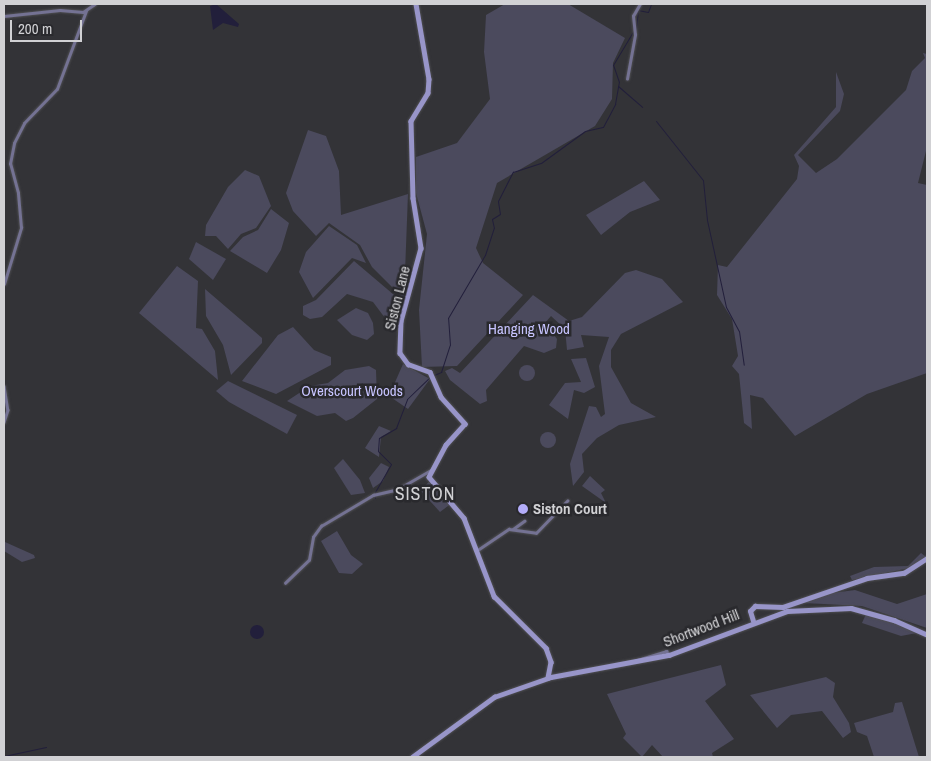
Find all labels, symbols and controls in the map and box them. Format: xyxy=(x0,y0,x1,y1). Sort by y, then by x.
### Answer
scale bar xyxy=(12,10,85,42)
text: 200 m xyxy=(18,18,52,39)
street label: Siston Lane xyxy=(380,264,414,332)
park label: Hanging Wood xyxy=(488,320,570,338)
park label: Overscourt Woods xyxy=(301,382,403,400)
district label: SISTON xyxy=(394,483,456,505)
place label: Siston Court xyxy=(533,500,607,518)
marker: Siston Court xyxy=(517,503,529,515)
street label: Shortwood Hill xyxy=(660,605,742,651)

